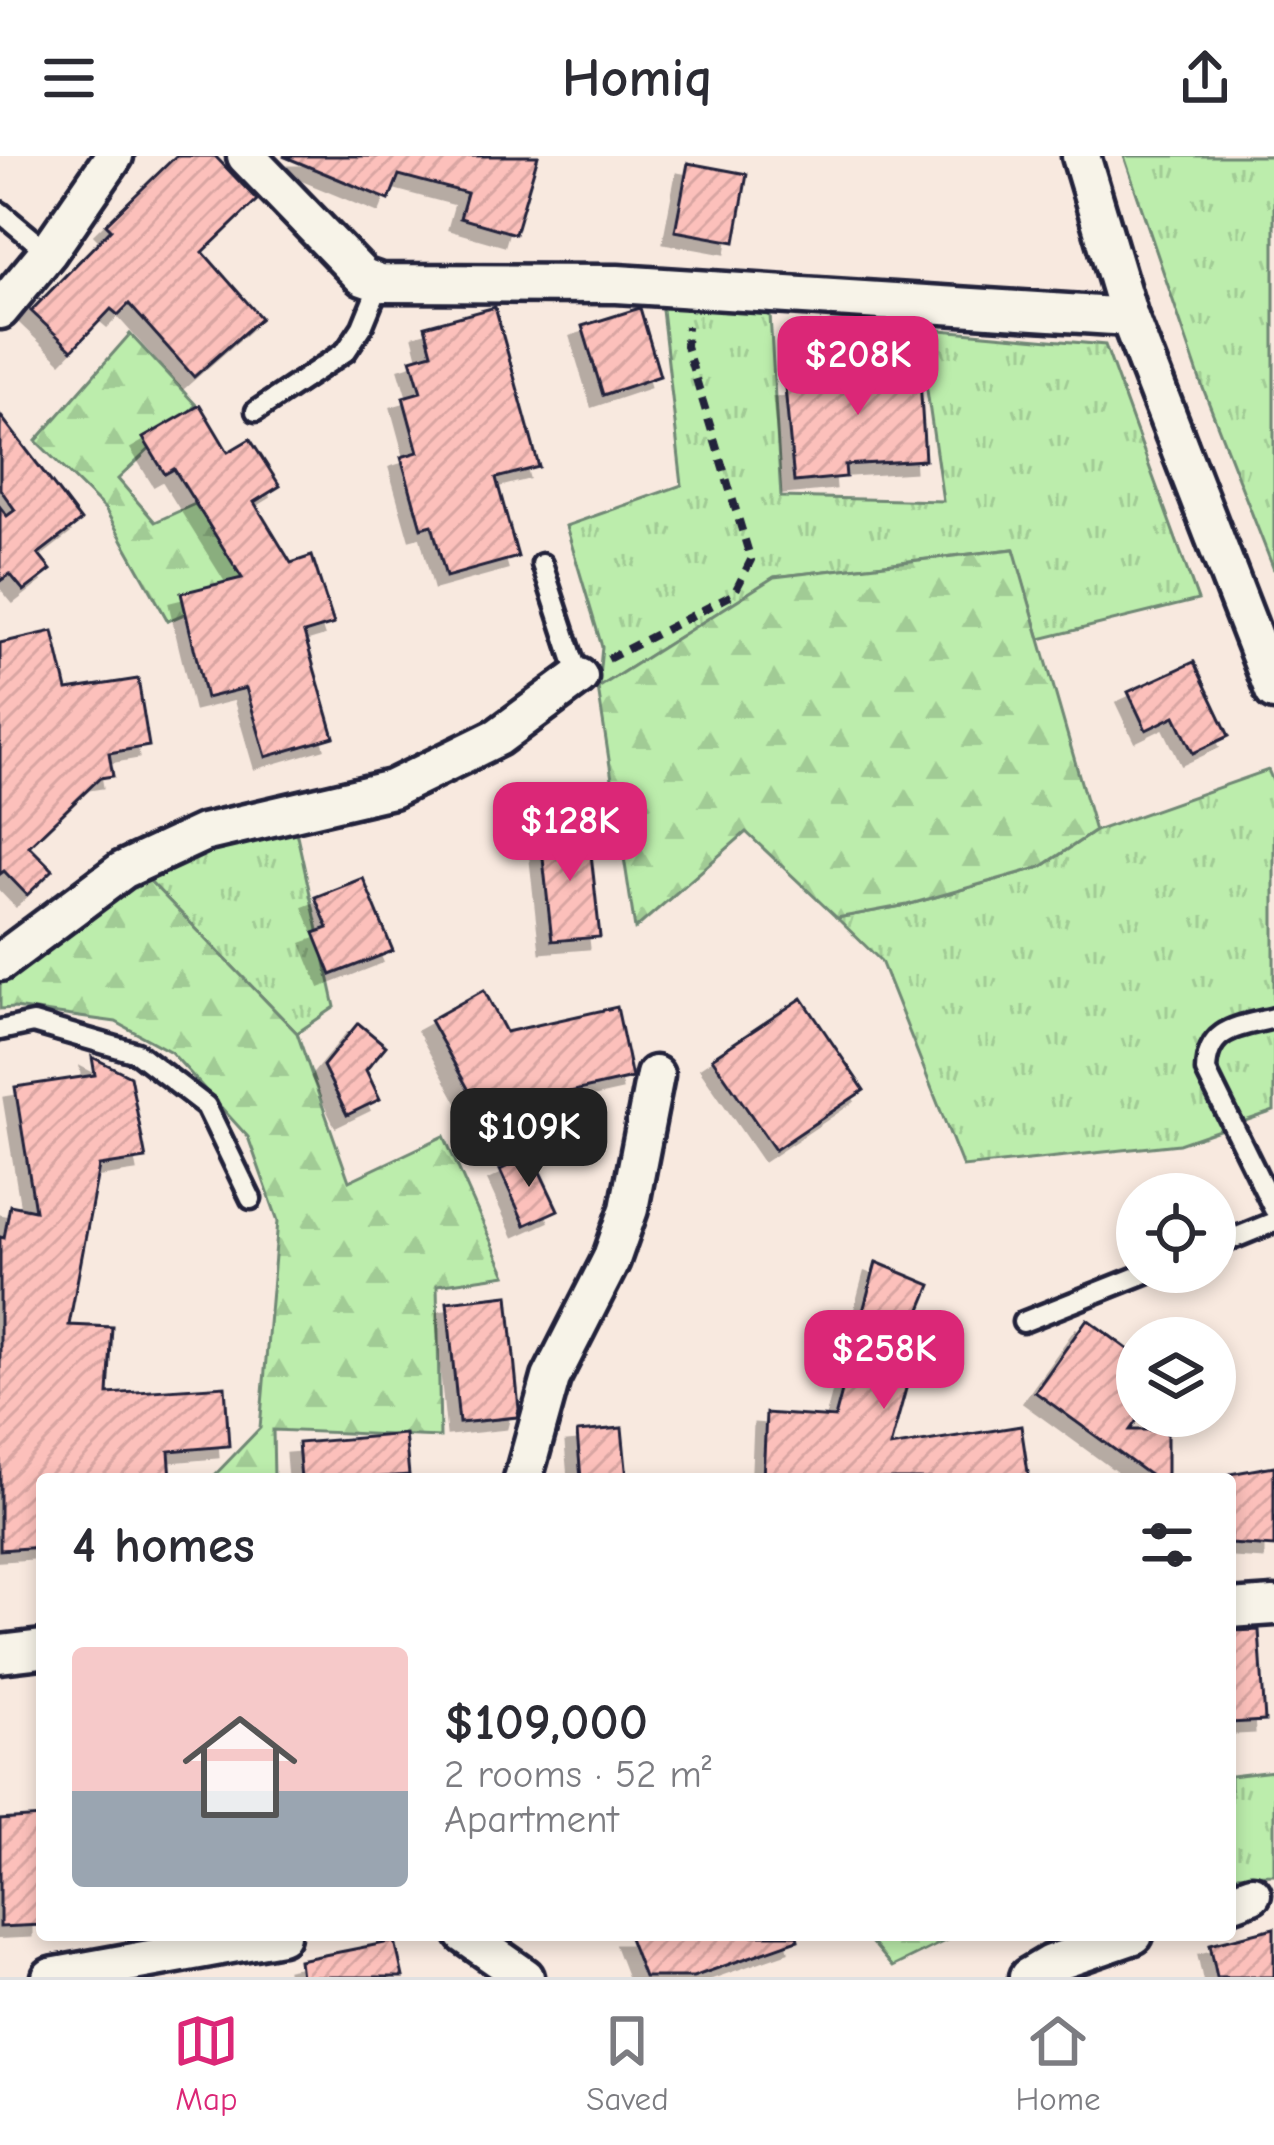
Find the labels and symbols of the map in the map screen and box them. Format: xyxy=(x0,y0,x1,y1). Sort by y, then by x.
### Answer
pin: $208K xyxy=(774,316,942,418)
pin: $128K xyxy=(486,782,654,884)
pin: $109K xyxy=(445,1088,613,1190)
pin: $258K xyxy=(800,1310,968,1412)

